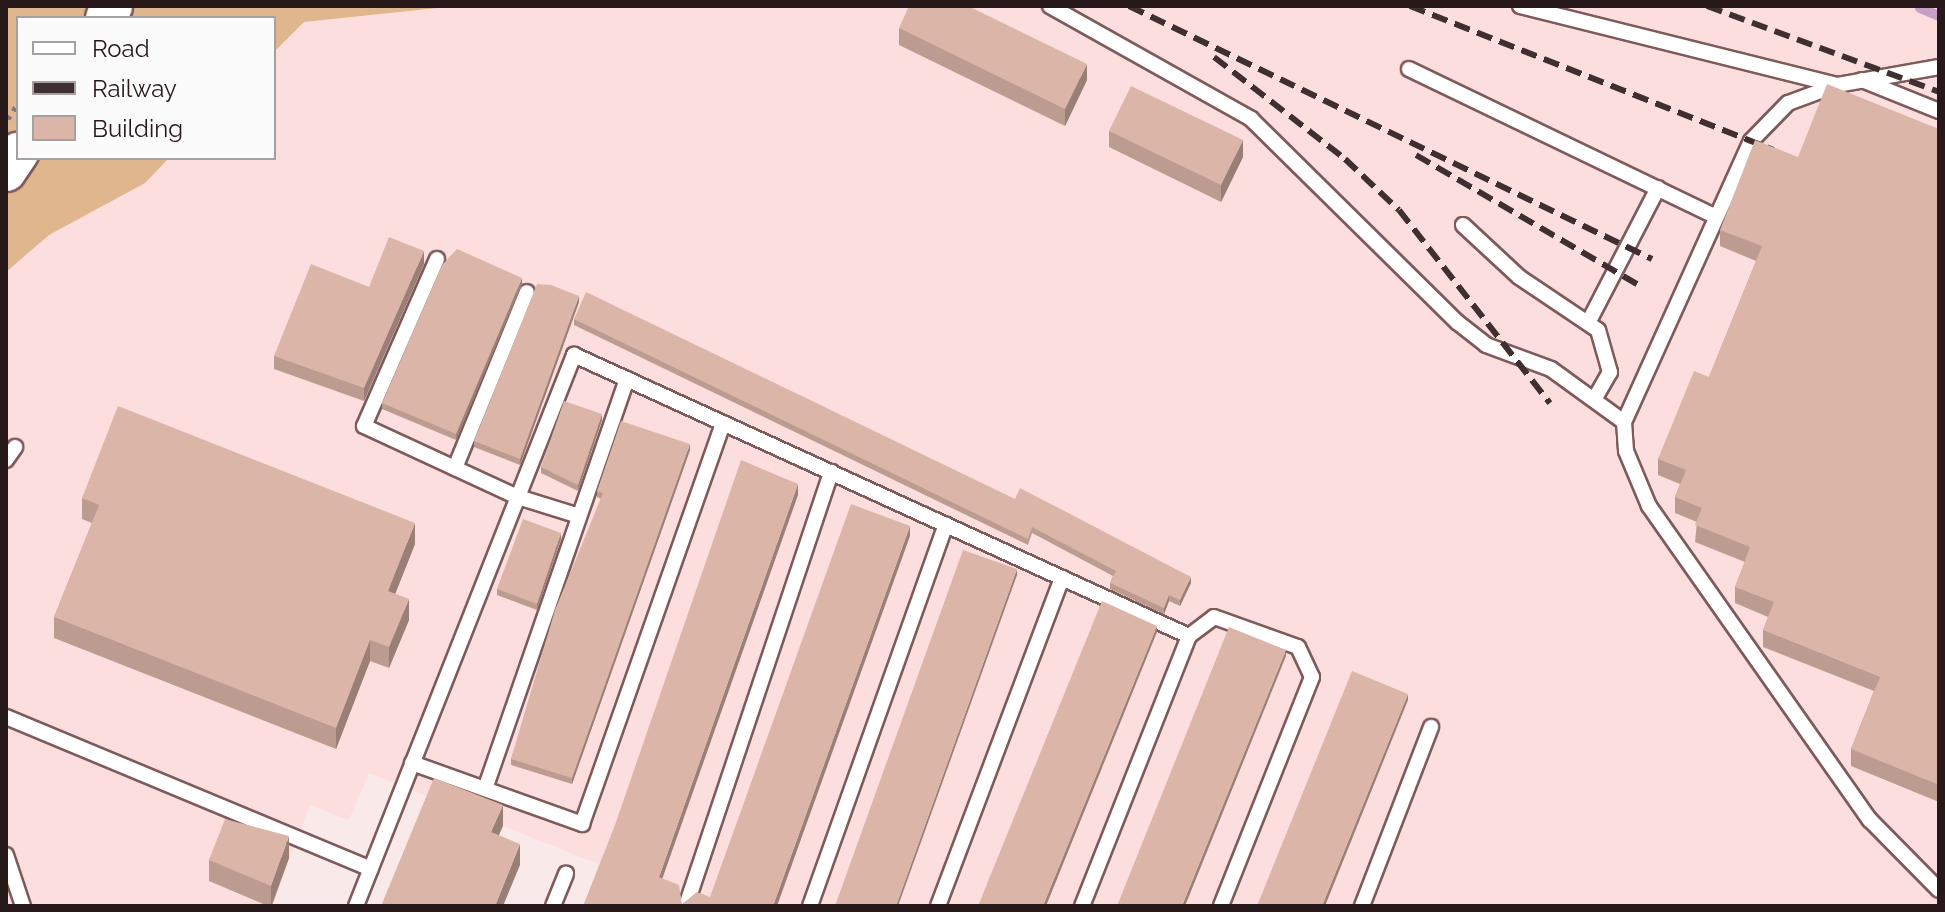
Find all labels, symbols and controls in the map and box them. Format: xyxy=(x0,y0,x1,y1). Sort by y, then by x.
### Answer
legend xyxy=(16,16,276,160)
text: Road xyxy=(92,34,150,63)
text: Railway xyxy=(92,74,177,103)
text: Building xyxy=(92,114,183,143)

